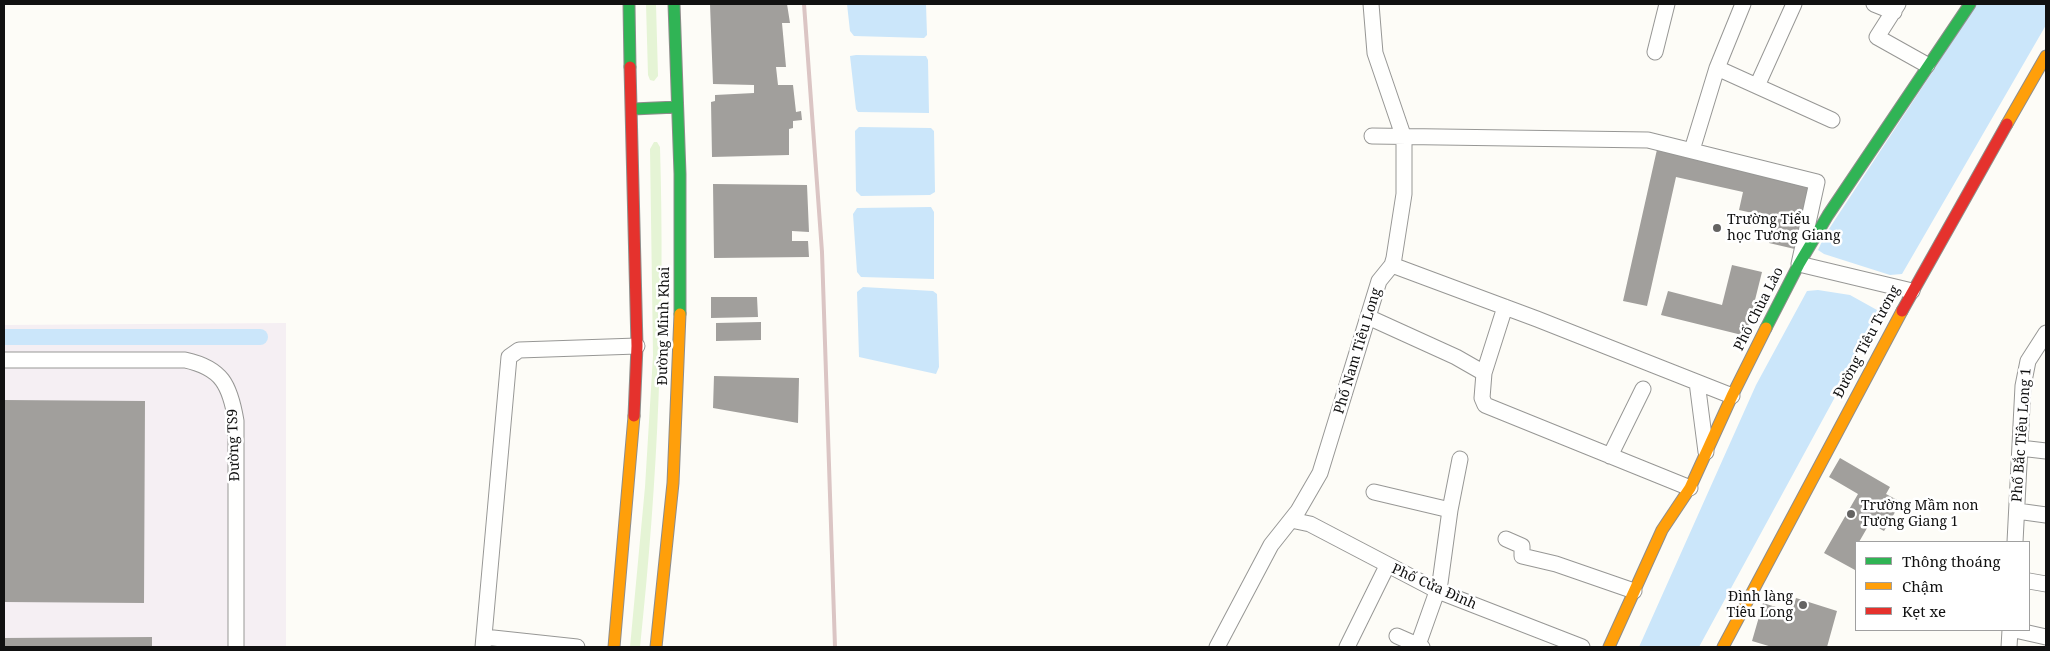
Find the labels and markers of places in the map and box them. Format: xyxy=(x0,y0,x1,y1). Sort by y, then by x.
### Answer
place label: Trường Tiểu học Tương Giang xyxy=(1727,212,1840,244)
marker: Trường Tiểu học Tương Giang xyxy=(1711,222,1723,234)
place label: Trường Mầm non Tương Giang 1 xyxy=(1861,498,1979,530)
marker: Trường Mầm non Tương Giang 1 xyxy=(1845,508,1857,520)
place label: Đình làng Tiêu Long xyxy=(1727,589,1793,622)
marker: Đình làng Tiêu Long xyxy=(1797,599,1809,611)

